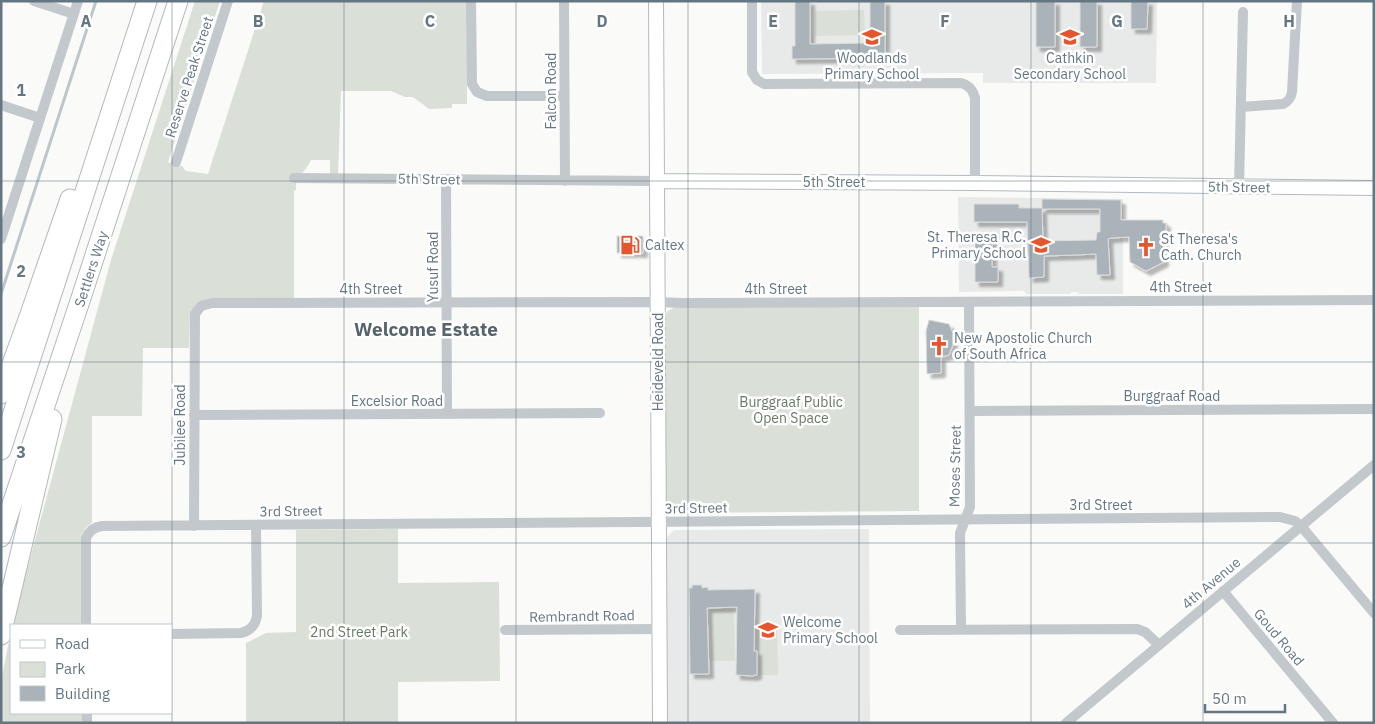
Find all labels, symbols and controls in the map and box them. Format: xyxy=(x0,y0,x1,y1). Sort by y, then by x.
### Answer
text: A xyxy=(81,11,92,31)
text: B xyxy=(253,11,264,31)
text: C xyxy=(425,11,435,31)
text: D xyxy=(596,11,608,31)
text: E xyxy=(768,11,778,31)
text: F xyxy=(940,11,950,31)
text: G xyxy=(1111,11,1123,31)
text: H xyxy=(1283,11,1295,31)
street label: Reserve Peak Street xyxy=(161,14,217,140)
school or university icon: Woodlands Primary School xyxy=(861,26,883,48)
school or university icon: Cathkin Secondary School xyxy=(1059,26,1081,48)
place label: Woodlands Primary School xyxy=(825,49,920,83)
place label: Cathkin Secondary School xyxy=(1014,49,1126,83)
street label: Falcon Road xyxy=(542,53,560,129)
text: 1 xyxy=(16,80,26,100)
street label: 5th Street xyxy=(397,169,461,189)
street label: 5th Street xyxy=(803,173,866,191)
street label: 5th Street xyxy=(1207,177,1271,197)
place label: St. Theresa R.C. Primary School xyxy=(927,228,1026,262)
street label: Settlers Way xyxy=(70,229,112,309)
place label: St Theresa's Cath. Church xyxy=(1161,230,1242,264)
street label: Yusuf Road xyxy=(424,232,442,302)
fuel station icon: Caltex xyxy=(619,234,641,256)
school or university icon: St. Theresa R.C. Primary School xyxy=(1030,234,1052,256)
place label: Caltex xyxy=(645,236,684,254)
church icon: St Theresa's Cath. Church xyxy=(1135,236,1157,258)
text: 2 xyxy=(16,261,26,281)
street label: 4th Street xyxy=(1150,278,1213,296)
street label: 4th Street xyxy=(340,280,403,298)
street label: 4th Street xyxy=(745,280,808,298)
street label: Heideveld Road xyxy=(649,313,667,411)
district label: Welcome Estate xyxy=(354,317,498,341)
place label: New Apostolic Church of South Africa xyxy=(954,329,1092,363)
church icon: New Apostolic Church of South Africa xyxy=(928,335,950,357)
street label: Jubilee Road xyxy=(171,384,189,466)
street label: Burggraaf Road xyxy=(1124,387,1220,405)
street label: Excelsior Road xyxy=(351,392,443,410)
park label: Burggraaf Public Open Space xyxy=(739,393,843,427)
street label: Moses Street xyxy=(945,425,965,507)
text: 3 xyxy=(16,442,26,462)
street label: 3rd Street xyxy=(1069,496,1133,514)
street label: 3rd Street xyxy=(664,498,728,518)
street label: 3rd Street xyxy=(259,501,323,521)
street label: 4th Avenue xyxy=(1178,553,1244,613)
street label: Goud Road xyxy=(1250,605,1308,669)
street label: Rembrandt Road xyxy=(529,606,635,626)
place label: Welcome Primary School xyxy=(783,613,878,647)
school or university icon: Welcome Primary School xyxy=(757,619,779,641)
park label: 2nd Street Park xyxy=(310,623,409,641)
legend xyxy=(10,624,172,714)
text: Road xyxy=(55,634,90,653)
text: Park xyxy=(55,659,85,678)
scale bar xyxy=(1205,682,1285,714)
text: Building xyxy=(55,684,110,703)
text: 50 m xyxy=(1212,689,1247,708)

